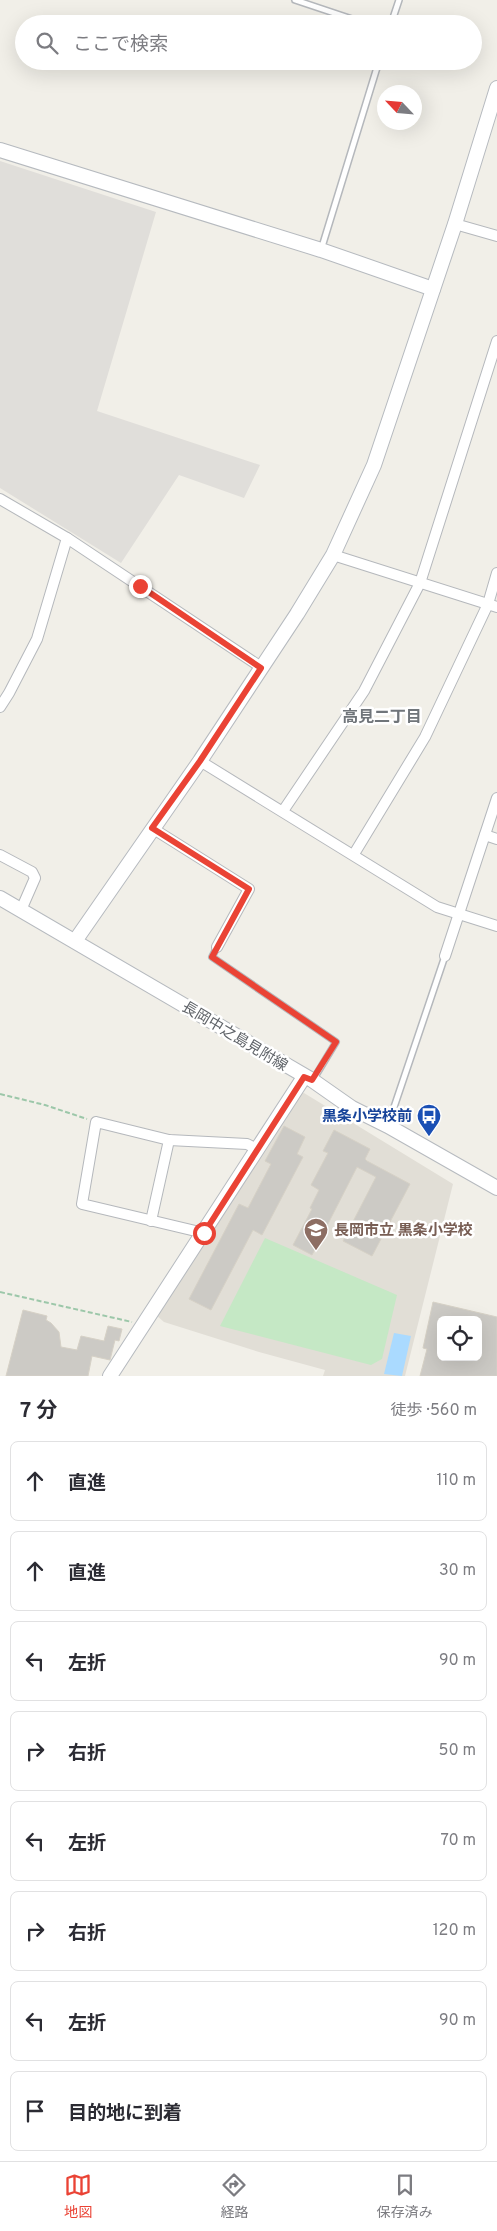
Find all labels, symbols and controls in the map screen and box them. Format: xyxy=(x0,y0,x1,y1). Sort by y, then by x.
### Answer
search box xyxy=(15,15,482,70)
icon: search xyxy=(33,29,61,57)
text: ここで検索 xyxy=(73,33,168,57)
north arrow xyxy=(377,85,422,130)
route end xyxy=(129,575,152,598)
district label: 高見二丁目 xyxy=(342,708,422,728)
street label: 長岡中之島見附線 xyxy=(178,997,291,1076)
bus stop icon: 黒条小学校前 xyxy=(416,1103,442,1137)
place label: 黒条小学校前 xyxy=(322,1107,412,1127)
school or university icon: 長岡市立 黒条小学校 xyxy=(303,1217,329,1251)
route start xyxy=(193,1222,216,1245)
place label: 長岡市立 黒条小学校 xyxy=(334,1222,473,1241)
map controls xyxy=(437,1316,482,1361)
button: locate xyxy=(437,1316,482,1361)
text: 7 分 xyxy=(20,1398,58,1425)
text: 徒歩 · 560 m xyxy=(390,1401,477,1421)
icon: ahead xyxy=(21,1467,49,1495)
text: 110 m xyxy=(436,1471,476,1491)
text: 直進 xyxy=(68,1472,106,1496)
icon: ahead xyxy=(21,1557,49,1585)
text: 30 m xyxy=(439,1561,476,1581)
text: 直進 xyxy=(68,1562,106,1586)
icon: left xyxy=(21,1647,49,1675)
text: 90 m xyxy=(439,1651,476,1671)
text: 左折 xyxy=(68,1652,106,1676)
icon: right xyxy=(21,1737,49,1765)
text: 50 m xyxy=(439,1741,476,1761)
text: 右折 xyxy=(68,1742,106,1766)
icon: left xyxy=(21,1827,49,1855)
text: 70 m xyxy=(441,1831,476,1851)
text: 左折 xyxy=(68,1832,106,1856)
icon: right xyxy=(21,1917,49,1945)
text: 120 m xyxy=(433,1921,476,1941)
text: 右折 xyxy=(68,1922,106,1946)
icon: left xyxy=(21,2007,49,2035)
text: 90 m xyxy=(439,2011,476,2031)
text: 左折 xyxy=(68,2012,106,2036)
icon: arrive xyxy=(21,2097,49,2125)
text: 目的地に到着 xyxy=(68,2102,182,2126)
tab: 地図 xyxy=(64,2171,92,2222)
tab: 経路 xyxy=(220,2171,248,2222)
tab: 保存済み xyxy=(377,2171,433,2222)

